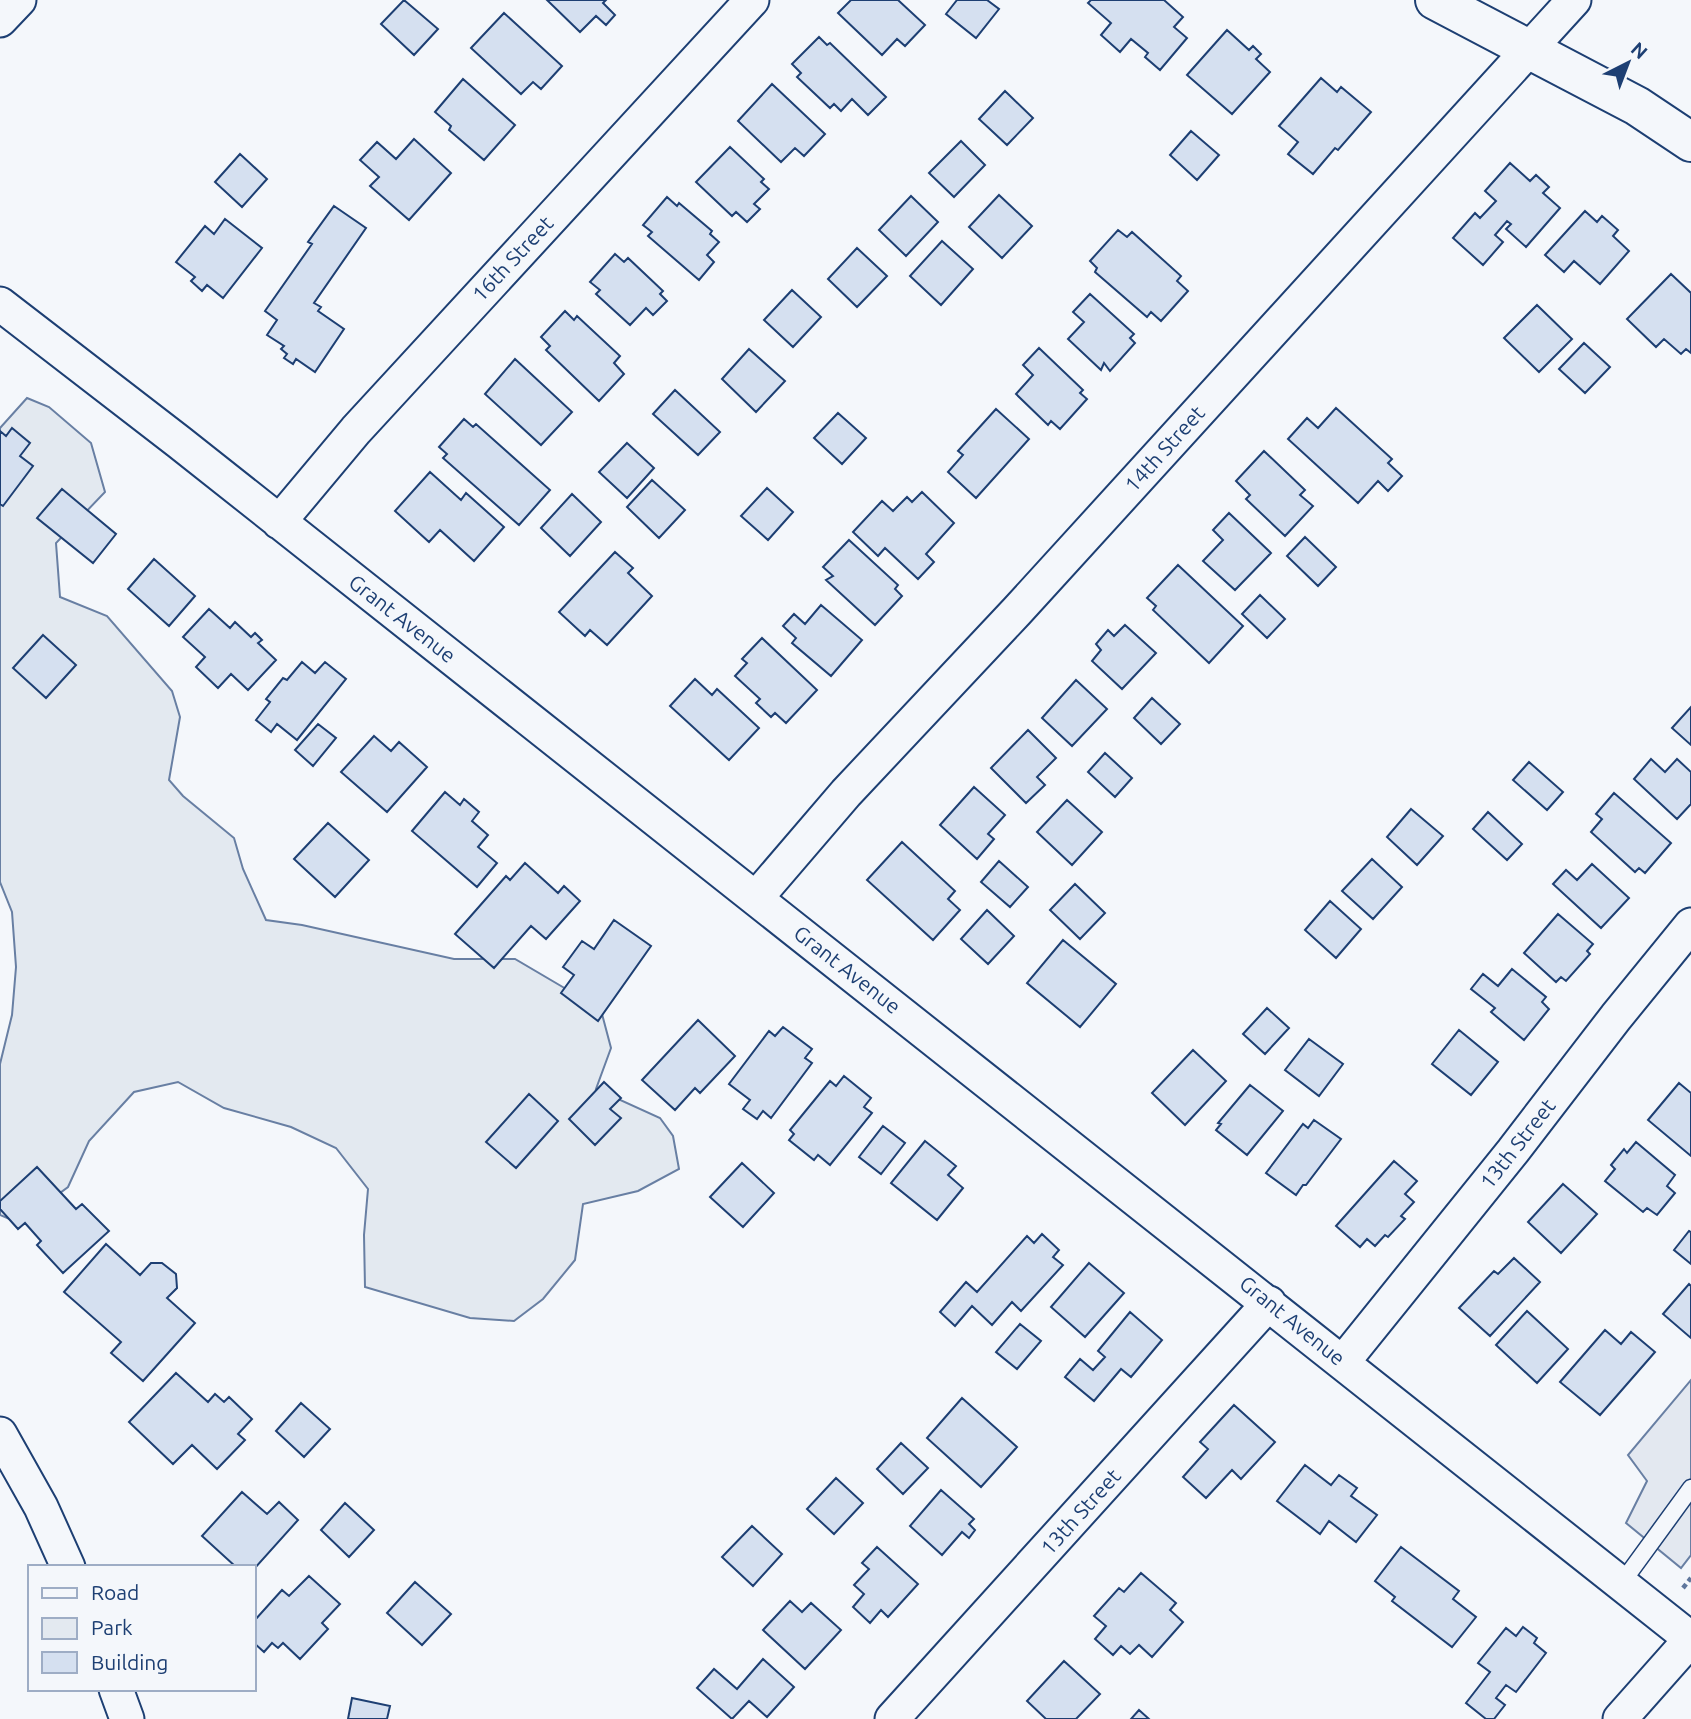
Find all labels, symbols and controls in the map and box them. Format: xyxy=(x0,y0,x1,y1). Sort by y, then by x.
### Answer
north arrow xyxy=(1593,28,1663,98)
text: N xyxy=(1627,37,1652,63)
street label: 16th Street xyxy=(467,211,558,306)
street label: 14th Street xyxy=(1119,400,1209,496)
street label: Grant Avenue xyxy=(345,569,461,667)
street label: Grant Avenue xyxy=(790,920,906,1018)
street label: 13th Street xyxy=(1475,1094,1560,1193)
street label: Grant Avenue xyxy=(1235,1270,1350,1370)
street label: 13th Street xyxy=(1035,1463,1125,1559)
legend xyxy=(28,1565,256,1691)
text: Road xyxy=(91,1580,139,1604)
text: Park xyxy=(91,1615,133,1639)
text: Building xyxy=(91,1650,168,1674)

